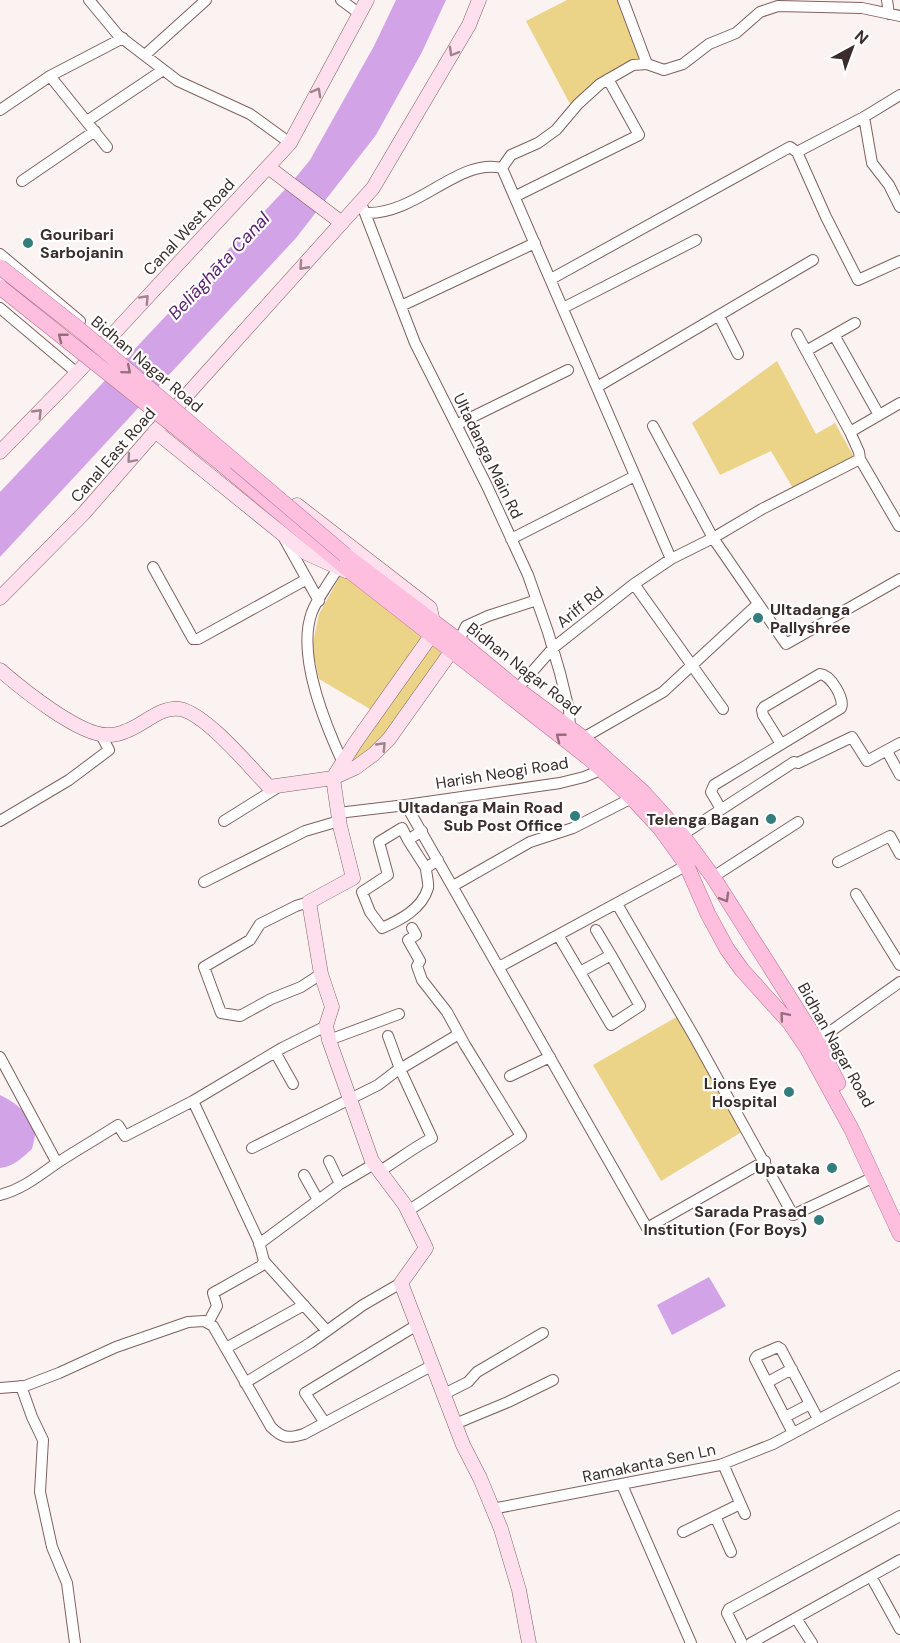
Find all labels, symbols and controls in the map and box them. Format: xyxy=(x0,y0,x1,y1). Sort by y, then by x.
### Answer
north arrow xyxy=(822,18,882,78)
text: N xyxy=(850,25,873,49)
one-way arrow xyxy=(449,46,460,56)
one-way arrow xyxy=(310,87,322,98)
street label: Canal West Road xyxy=(139,174,239,280)
water label: Beliāghāta Canal xyxy=(163,206,276,325)
place label: Gouribari Sarbojanin xyxy=(40,224,124,263)
marker: Gouribari Sarbojanin xyxy=(21,236,35,250)
one-way arrow xyxy=(299,259,310,270)
one-way arrow xyxy=(138,296,149,306)
street label: Bidhan Nagar Road xyxy=(87,311,207,417)
one-way arrow xyxy=(58,333,69,344)
one-way arrow xyxy=(120,363,131,374)
street label: Ultadanga Main Rd xyxy=(448,390,528,522)
street label: Canal East Road xyxy=(66,403,160,507)
one-way arrow xyxy=(31,409,42,420)
one-way arrow xyxy=(128,452,139,463)
street label: Ariff Rd xyxy=(552,582,608,632)
place label: Ultadanga Pallyshree xyxy=(770,599,851,638)
marker: Ultadanga Pallyshree xyxy=(751,611,765,625)
street label: Bidhan Nagar Road xyxy=(462,618,586,720)
one-way arrow xyxy=(556,733,567,744)
one-way arrow xyxy=(374,743,385,754)
street label: Harish Neogi Road xyxy=(434,752,570,794)
place label: Ultadanga Main Road Sub Post Office xyxy=(398,797,563,836)
marker: Ultadanga Main Road Sub Post Office xyxy=(568,809,582,823)
place label: Telenga Bagan xyxy=(646,809,759,830)
marker: Telenga Bagan xyxy=(764,812,778,826)
one-way arrow xyxy=(718,892,730,902)
street label: Bidhan Nagar Road xyxy=(793,979,879,1111)
one-way arrow xyxy=(780,1012,791,1023)
place label: Lions Eye Hospital xyxy=(704,1073,777,1112)
marker: Lions Eye Hospital xyxy=(782,1085,796,1099)
place label: Upataka xyxy=(755,1158,820,1179)
marker: Upataka xyxy=(825,1161,839,1175)
place label: Sarada Prasad Institution (For Boys) xyxy=(643,1201,807,1240)
marker: Sarada Prasad Institution (For Boys) xyxy=(812,1213,826,1227)
street label: Ramakanta Sen Ln xyxy=(581,1439,717,1487)

